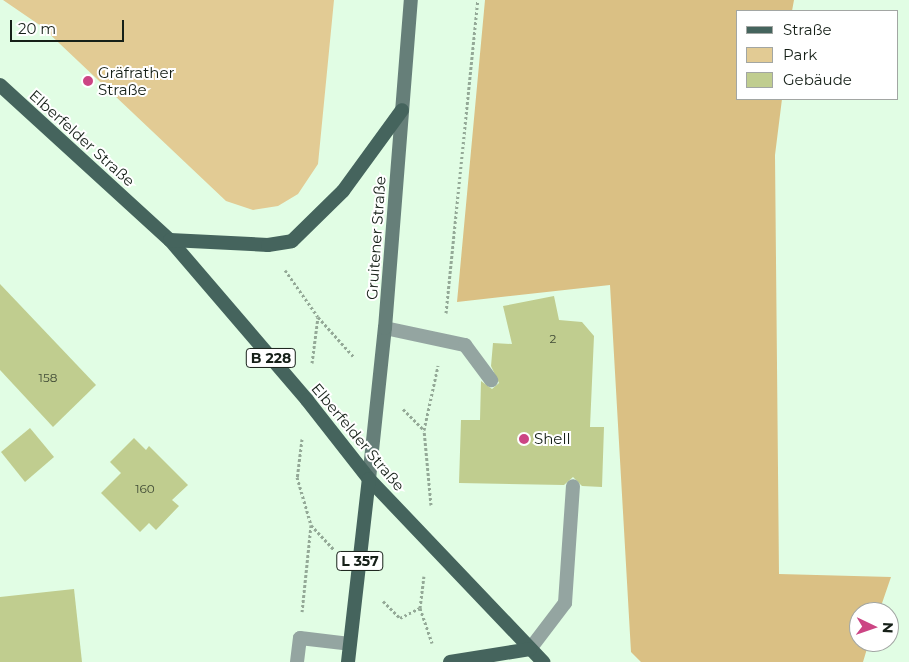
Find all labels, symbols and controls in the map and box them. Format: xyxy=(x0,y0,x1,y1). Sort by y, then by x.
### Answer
scale bar xyxy=(12,10,126,42)
legend xyxy=(736,10,899,100)
text: 20 m xyxy=(18,19,56,38)
text: Straße xyxy=(783,20,832,39)
text: Park xyxy=(783,45,817,64)
place label: Gräfrather Straße xyxy=(98,63,174,98)
text: Gebäude xyxy=(783,70,852,89)
marker: Gräfrather Straße xyxy=(82,75,94,87)
street label: Elberfelder Straße xyxy=(26,86,138,190)
street label: Gruitener Straße xyxy=(363,175,389,301)
house number: 2 xyxy=(550,332,556,346)
road number: B 228 xyxy=(245,346,297,369)
house number: 158 xyxy=(39,371,57,385)
street label: Elberfelder Straße xyxy=(308,379,408,495)
place label: Shell xyxy=(534,430,570,448)
marker: Shell xyxy=(518,433,530,445)
house number: 160 xyxy=(135,482,155,496)
road number: L 357 xyxy=(336,550,384,572)
north arrow xyxy=(849,602,899,652)
text: N xyxy=(879,622,897,634)

